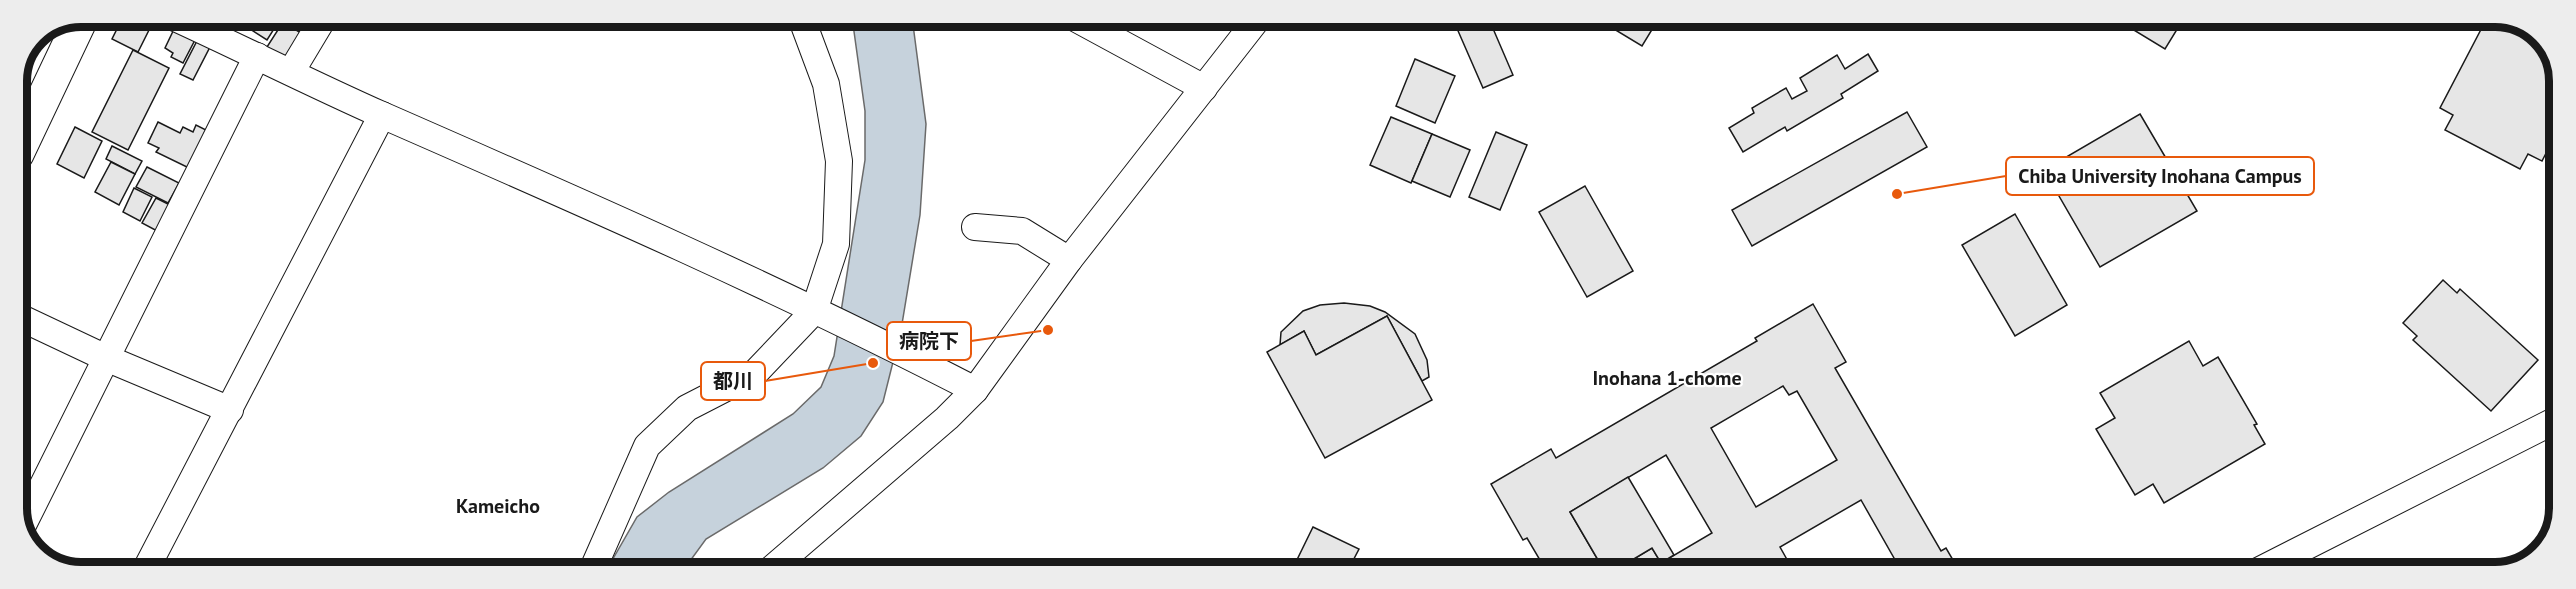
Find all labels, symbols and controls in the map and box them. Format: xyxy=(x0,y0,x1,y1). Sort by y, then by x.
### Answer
callout: Chiba University Inohana Campus xyxy=(2006,157,2314,195)
text: Chiba University Inohana Campus xyxy=(2018,163,2302,189)
callout: 病院下 xyxy=(887,322,971,360)
text: 病院下 xyxy=(899,328,959,354)
callout: 都川 xyxy=(701,362,765,400)
district label: Inohana 1-chome xyxy=(1592,365,1742,391)
text: 都川 xyxy=(713,368,753,394)
district label: Kameicho xyxy=(456,493,540,519)

